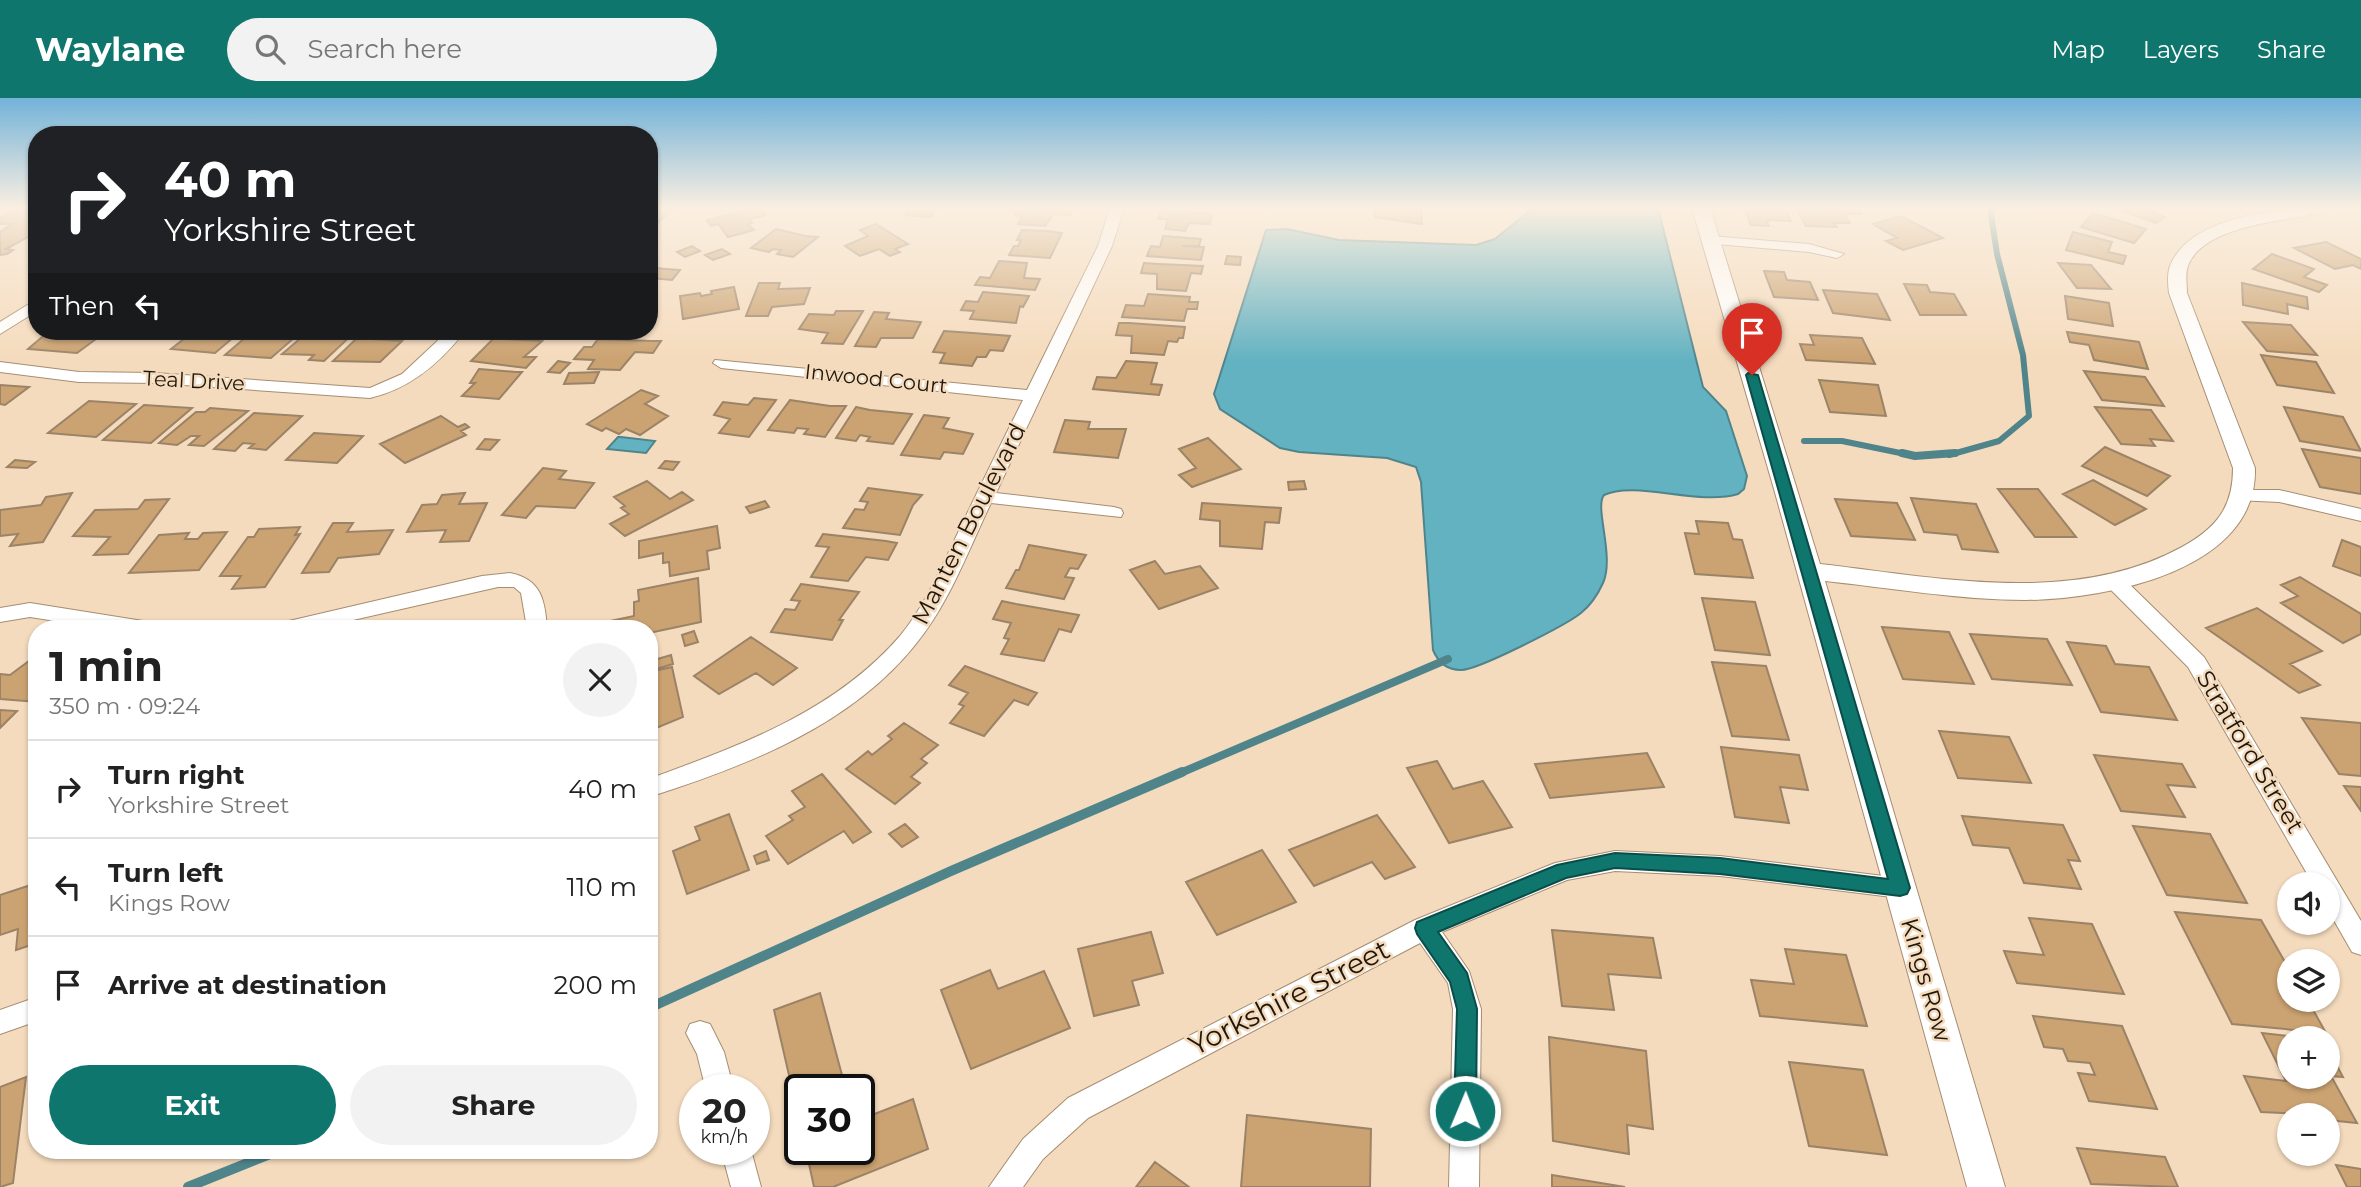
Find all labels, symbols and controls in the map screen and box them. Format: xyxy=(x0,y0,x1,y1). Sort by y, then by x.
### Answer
search box xyxy=(227,18,717,81)
text: Waylane xyxy=(35,29,185,69)
icon: search xyxy=(251,30,289,68)
text: Search here xyxy=(307,33,462,65)
text: Map xyxy=(2051,35,2105,64)
text: Layers xyxy=(2143,35,2219,64)
text: Share xyxy=(2257,35,2326,64)
text: 40 m xyxy=(164,150,296,209)
icon: right xyxy=(49,154,140,245)
text: Yorkshire Street xyxy=(164,210,416,249)
icon: left xyxy=(129,287,167,325)
text: Then xyxy=(49,290,115,322)
pin xyxy=(1722,303,1782,375)
icon: arrive xyxy=(1733,314,1771,352)
street label: Inwood Court xyxy=(803,359,949,398)
street label: Teal Drive xyxy=(143,365,246,396)
street label: Manten Boulevard xyxy=(905,418,1032,629)
text: 1 min xyxy=(49,640,163,692)
button: close xyxy=(563,643,637,717)
street label: Stratford Street xyxy=(2190,665,2310,838)
text: 350 m · 09:24 xyxy=(49,692,200,720)
text: Turn right xyxy=(108,759,244,791)
icon: right xyxy=(49,770,87,808)
text: 40 m xyxy=(568,773,637,805)
text: Yorkshire Street xyxy=(108,791,289,819)
text: Turn left xyxy=(108,857,224,889)
icon: left xyxy=(49,868,87,906)
text: 110 m xyxy=(567,871,637,903)
map controls xyxy=(2277,872,2340,1166)
button: sound xyxy=(2277,872,2340,935)
text: Kings Row xyxy=(108,889,230,917)
street label: Kings Row xyxy=(1895,915,1958,1045)
street label: Yorkshire Street xyxy=(1183,932,1395,1062)
button: layers xyxy=(2277,949,2340,1012)
icon: arrive xyxy=(49,966,87,1004)
text: Arrive at destination xyxy=(108,969,387,1001)
text: 200 m xyxy=(553,969,637,1001)
button: + xyxy=(2277,1026,2340,1089)
button: Exit xyxy=(49,1065,336,1145)
button: Share xyxy=(350,1065,637,1145)
speed limit sign: 30 xyxy=(784,1074,875,1165)
position arrow xyxy=(1428,1074,1502,1148)
text: 20 xyxy=(702,1089,747,1132)
button: − xyxy=(2277,1103,2340,1166)
text: km/h xyxy=(700,1126,749,1148)

